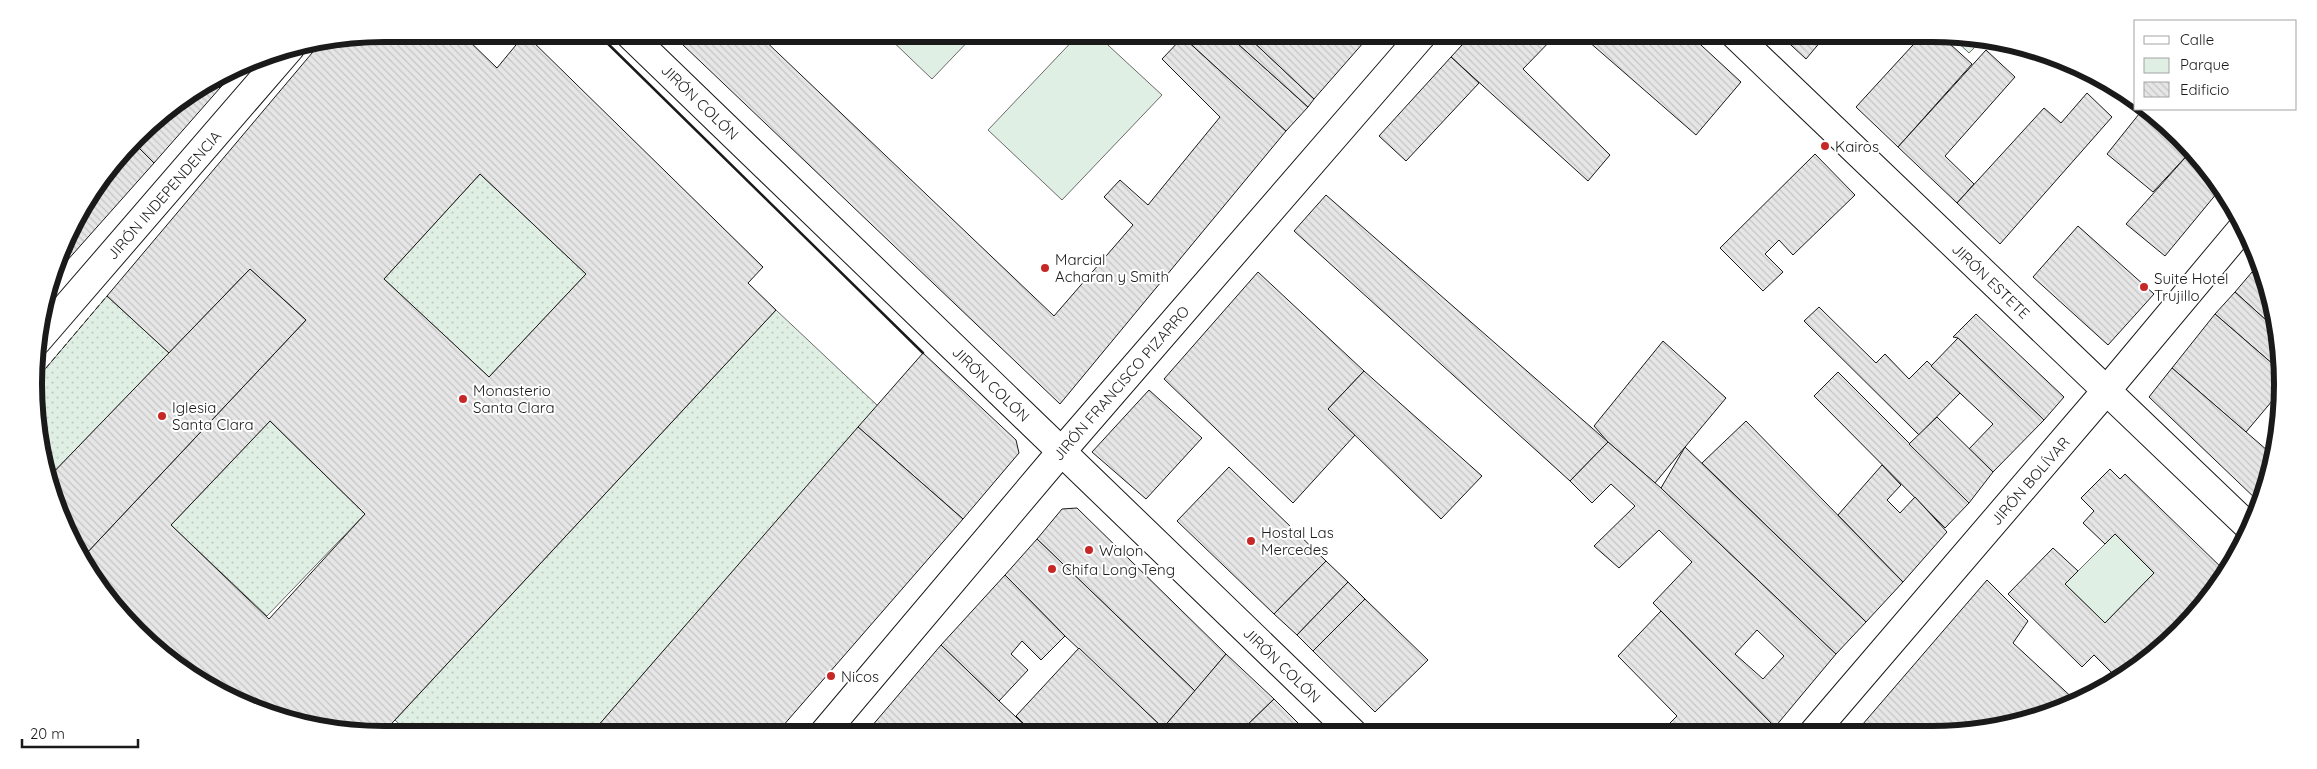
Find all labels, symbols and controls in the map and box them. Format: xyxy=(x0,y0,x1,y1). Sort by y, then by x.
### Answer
legend xyxy=(2134,20,2297,110)
text: Calle xyxy=(2180,30,2214,49)
text: Parque xyxy=(2180,55,2230,74)
street label: JIRÓN COLÓN xyxy=(657,60,743,144)
text: Edificio xyxy=(2180,80,2229,99)
street label: JIRÓN INDEPENDENCIA xyxy=(103,126,225,263)
place label: Kairos xyxy=(1835,137,1879,156)
marker: Kairos xyxy=(1819,140,1831,152)
street label: JIRÓN ESTETE xyxy=(1948,239,2034,323)
place label: Marcial Acharan y Smith xyxy=(1055,250,1169,286)
marker: Marcial Acharan y Smith xyxy=(1039,262,1051,274)
place label: Suite Hotel Trujillo xyxy=(2154,269,2229,305)
marker: Suite Hotel Trujillo xyxy=(2138,281,2150,293)
street label: JIRÓN FRANCISCO PIZARRO xyxy=(1049,302,1193,464)
street label: JIRÓN COLÓN xyxy=(948,342,1034,426)
place label: Monasterio Santa Clara xyxy=(473,381,554,417)
marker: Monasterio Santa Clara xyxy=(457,393,469,405)
place label: Iglesia Santa Clara xyxy=(172,398,253,434)
marker: Iglesia Santa Clara xyxy=(156,410,168,422)
street label: JIRÓN BOLÍVAR xyxy=(1986,433,2074,529)
place label: Hostal Las Mercedes xyxy=(1261,523,1334,559)
marker: Hostal Las Mercedes xyxy=(1245,535,1257,547)
place label: Walon xyxy=(1099,541,1143,560)
marker: Walon xyxy=(1083,544,1095,556)
place label: Chifa Long Teng xyxy=(1062,560,1175,579)
marker: Chifa Long Teng xyxy=(1046,563,1058,575)
street label: JIRÓN COLÓN xyxy=(1239,623,1325,707)
place label: Nicos xyxy=(841,667,879,686)
marker: Nicos xyxy=(825,670,837,682)
scale bar xyxy=(22,716,139,748)
text: 20 m xyxy=(30,724,65,743)

